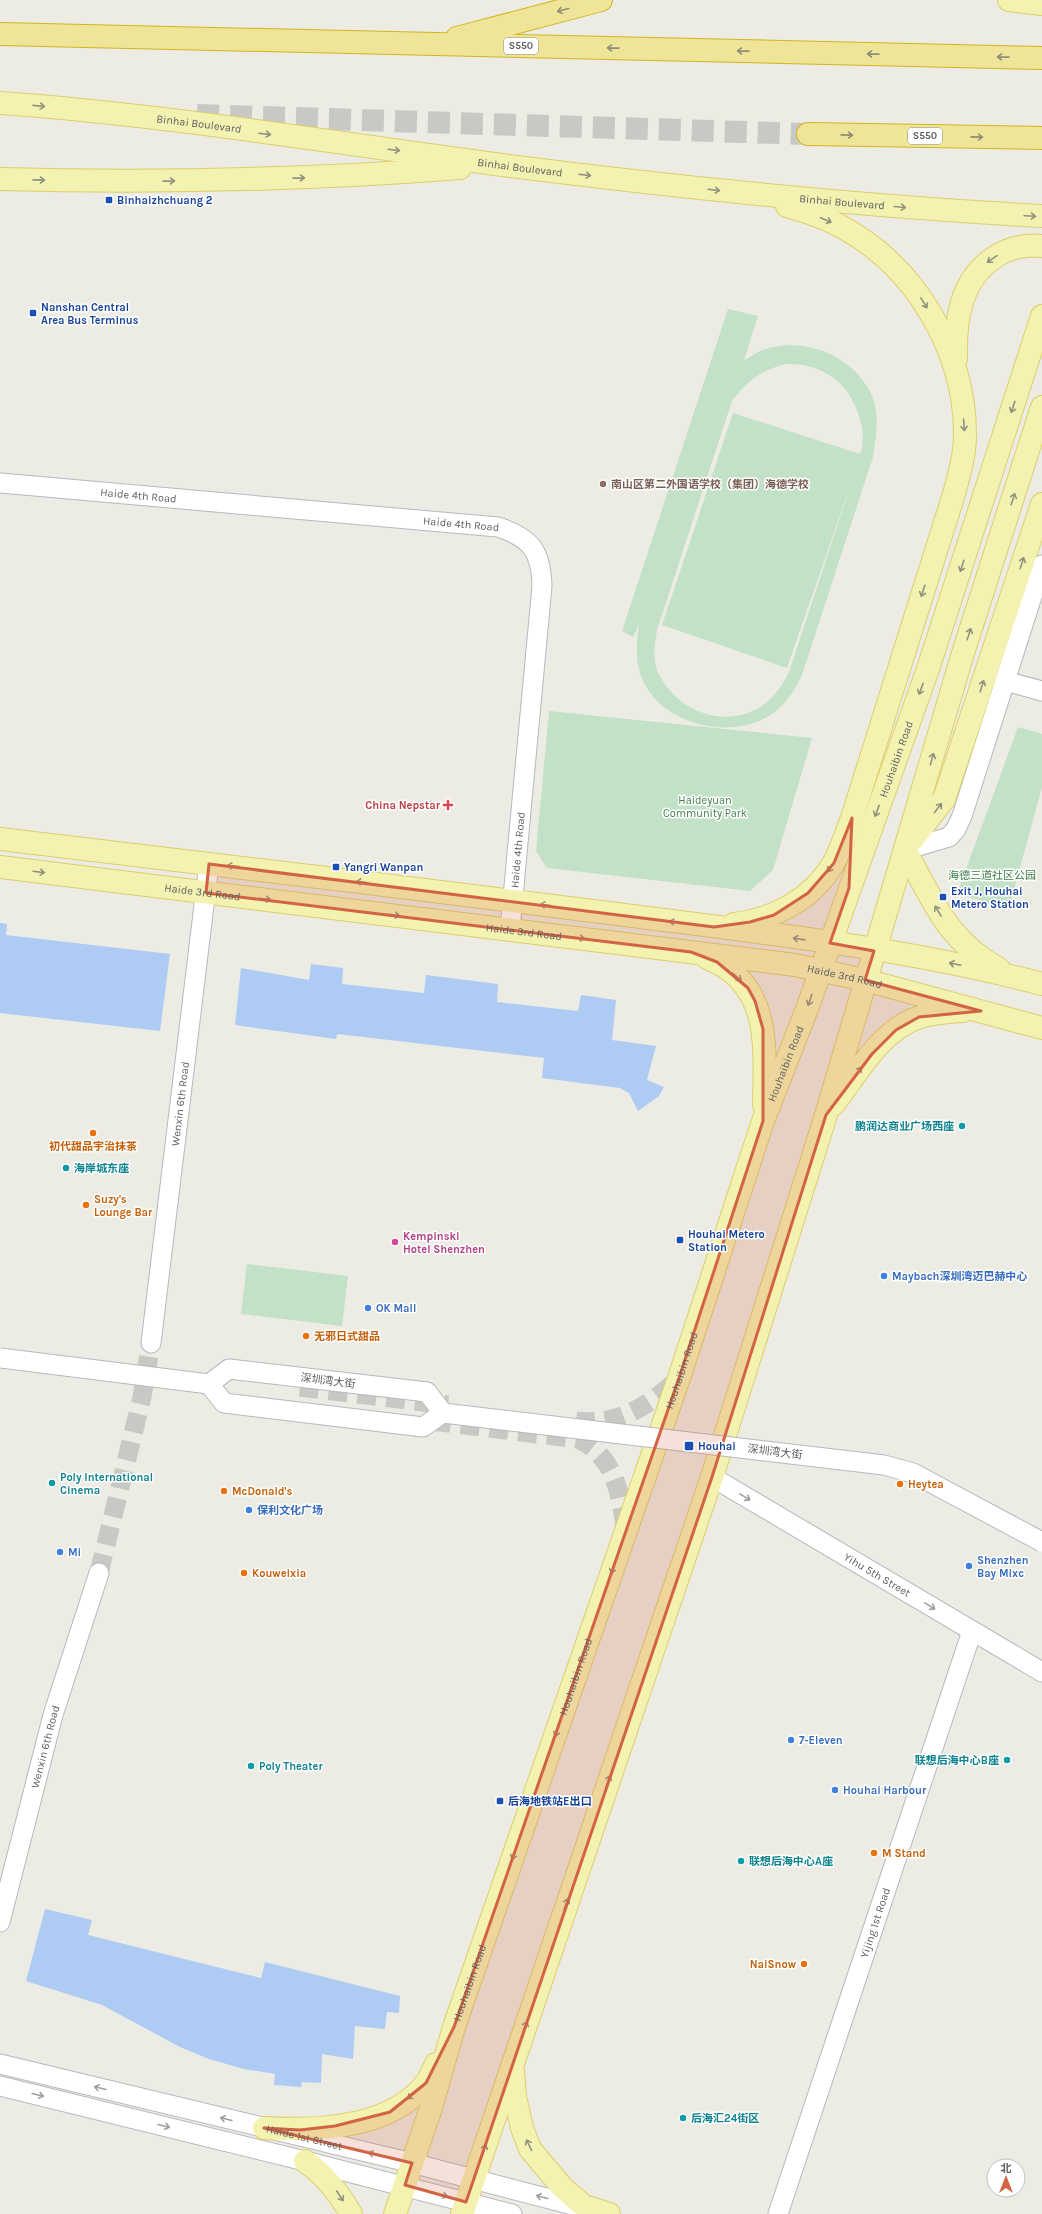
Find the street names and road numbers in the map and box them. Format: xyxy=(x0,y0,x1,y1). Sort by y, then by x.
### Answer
road number: S550 xyxy=(504,38,538,54)
street label: Binhai Boulevard xyxy=(156,112,242,135)
road number: S550 xyxy=(908,128,942,144)
street label: Binhai Boulevard xyxy=(477,155,563,179)
street label: Binhai Boulevard xyxy=(799,192,885,212)
street label: Haide 4th Road xyxy=(100,485,177,505)
street label: Haide 4th Road xyxy=(423,514,500,534)
street label: Houhaibin Road xyxy=(876,719,916,799)
street label: Haide 4th Road xyxy=(508,811,528,889)
street label: Haide 3rd Road xyxy=(164,881,241,903)
street label: Haide 3rd Road xyxy=(485,920,563,943)
street label: Haide 3rd Road xyxy=(806,961,884,991)
street label: Houhaibin Road xyxy=(765,1024,806,1104)
street label: Wenxin 6th Road xyxy=(168,1061,192,1147)
street label: Houhaibin Road xyxy=(662,1330,700,1411)
street label: 深圳湾大街 xyxy=(300,1371,356,1391)
street label: 深圳湾大街 xyxy=(747,1442,803,1462)
street label: Yihu 5th Street xyxy=(842,1550,913,1599)
street label: Houhaibin Road xyxy=(556,1636,595,1717)
street label: Wenxin 6th Road xyxy=(28,1704,62,1789)
street label: Yijing 1st Road xyxy=(857,1886,893,1959)
street label: Houhaibin Road xyxy=(450,1943,489,2023)
street label: Haide 1st Street xyxy=(265,2122,344,2153)

